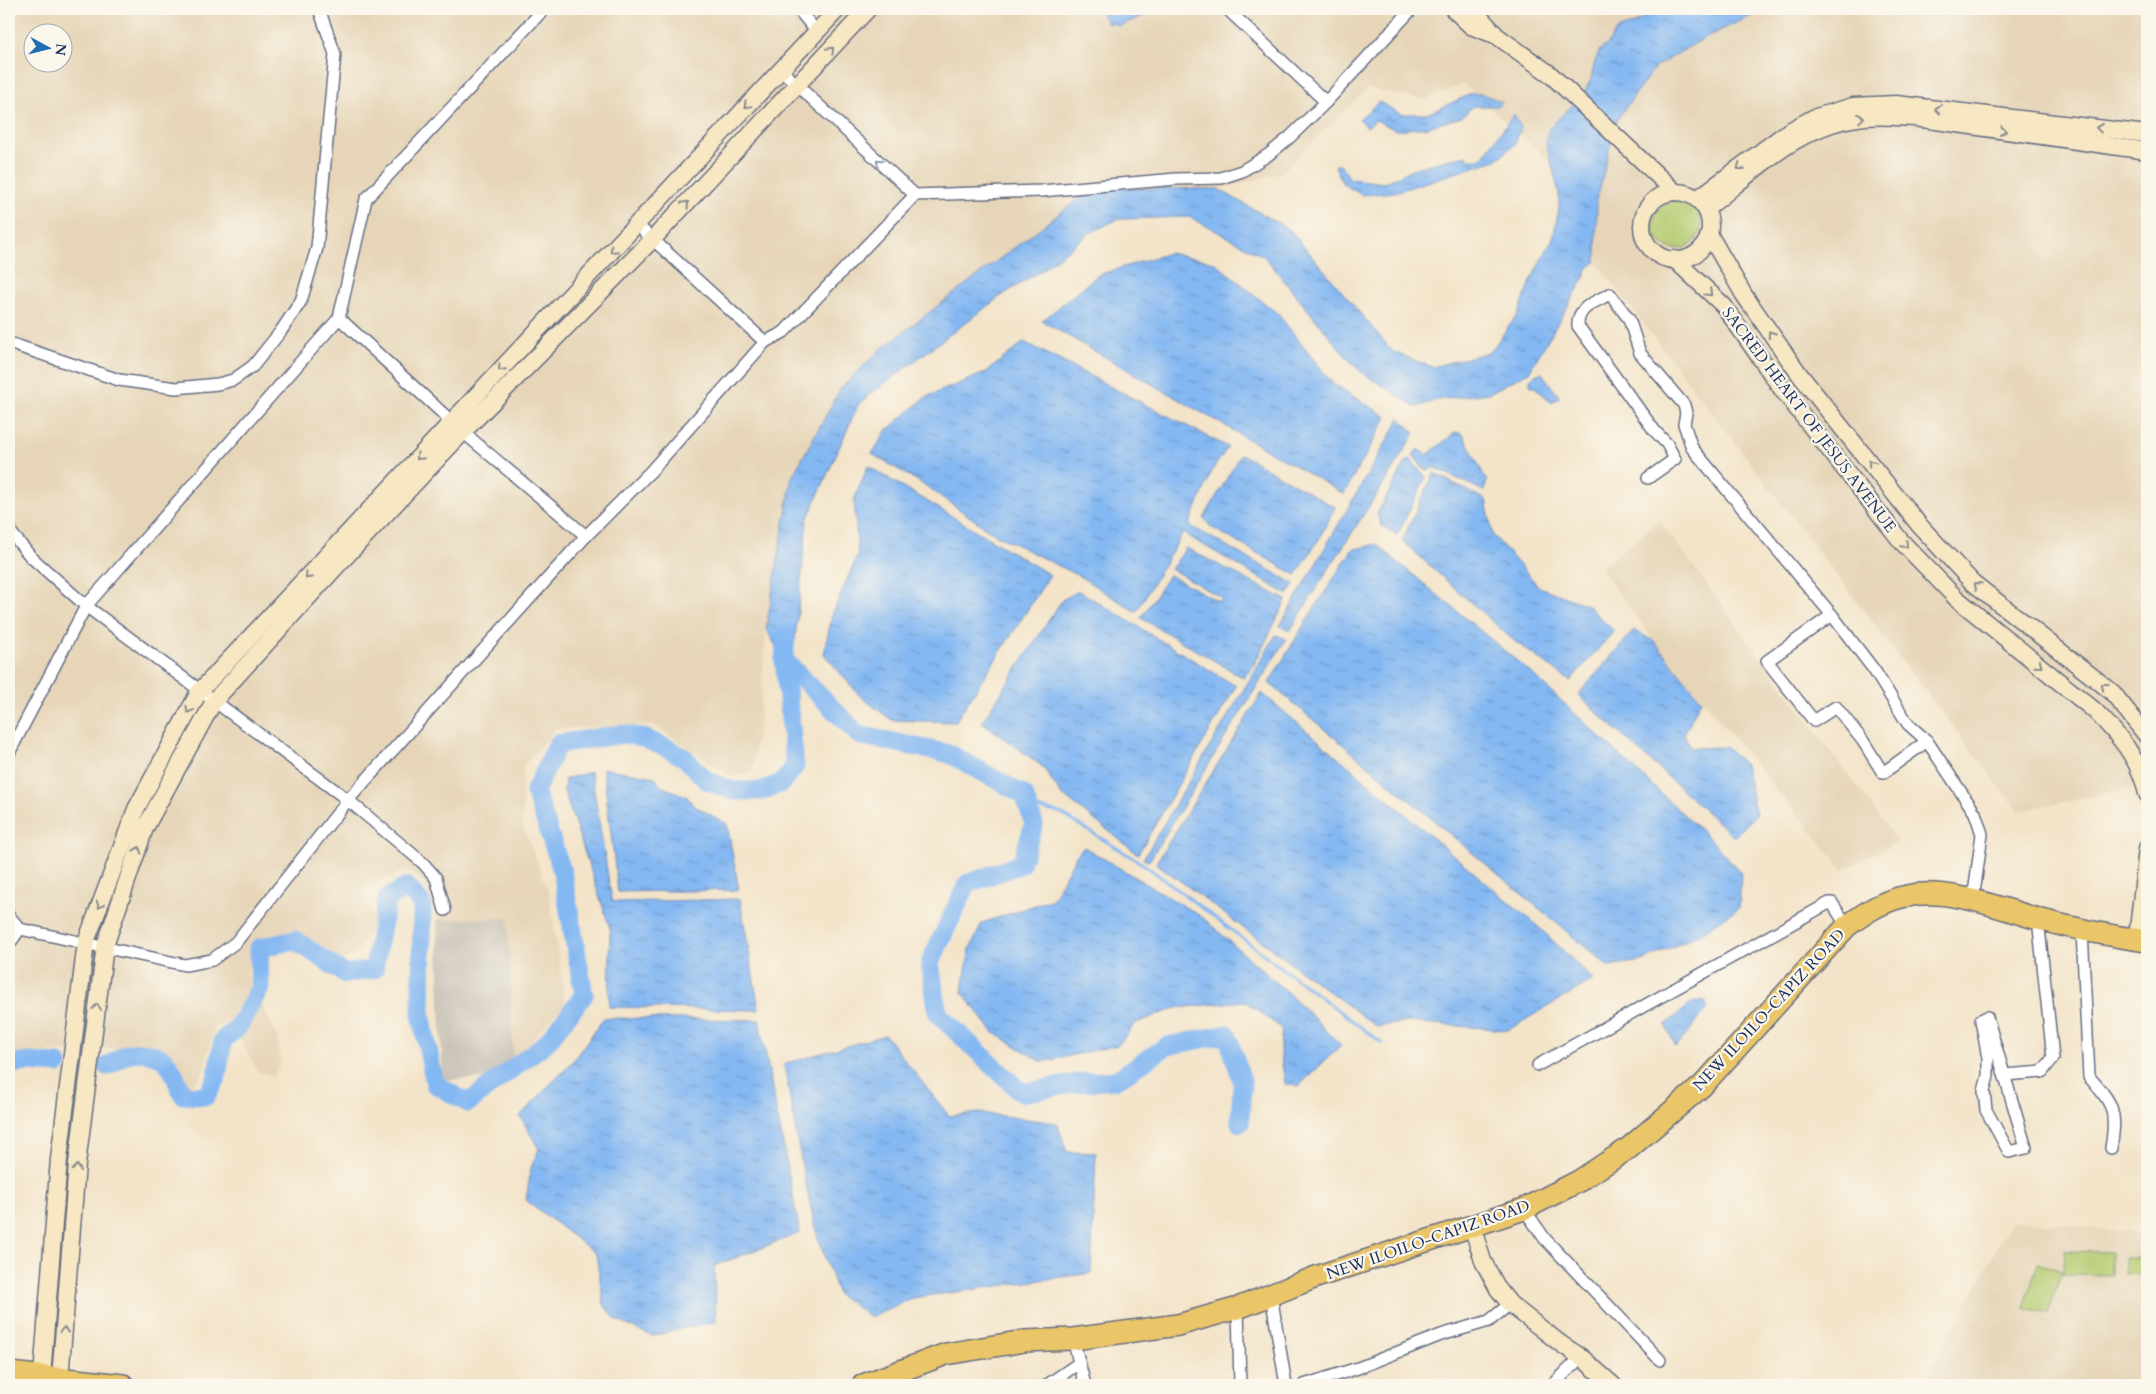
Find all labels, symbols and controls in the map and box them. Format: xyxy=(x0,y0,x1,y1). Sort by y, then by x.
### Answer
north arrow xyxy=(22,22,72,72)
text: N xyxy=(50,42,71,57)
one-way arrow xyxy=(825,46,834,55)
one-way arrow xyxy=(744,100,753,109)
one-way arrow xyxy=(1933,104,1941,115)
one-way arrow xyxy=(1857,113,1865,124)
one-way arrow xyxy=(2095,123,2103,134)
one-way arrow xyxy=(1999,125,2007,136)
one-way arrow xyxy=(876,159,885,168)
one-way arrow xyxy=(1736,161,1746,170)
one-way arrow xyxy=(680,201,689,210)
one-way arrow xyxy=(609,244,618,253)
one-way arrow xyxy=(1704,287,1713,296)
street label: SACRED HEART OF JESUS AVENUE xyxy=(1717,303,1901,537)
one-way arrow xyxy=(1768,330,1777,340)
one-way arrow xyxy=(498,363,507,372)
one-way arrow xyxy=(416,451,425,460)
one-way arrow xyxy=(1868,460,1876,469)
one-way arrow xyxy=(1899,539,1908,548)
one-way arrow xyxy=(305,570,314,579)
one-way arrow xyxy=(1974,583,1983,591)
one-way arrow xyxy=(2034,659,2043,668)
one-way arrow xyxy=(2101,684,2110,692)
one-way arrow xyxy=(186,705,196,714)
one-way arrow xyxy=(132,847,142,855)
one-way arrow xyxy=(95,900,106,909)
street label: NEW ILOILO-CAPIZ ROAD xyxy=(1688,924,1850,1096)
one-way arrow xyxy=(92,1003,102,1011)
one-way arrow xyxy=(71,1164,82,1172)
street label: NEW ILOILO-CAPIZ ROAD xyxy=(1323,1195,1533,1285)
one-way arrow xyxy=(58,1326,69,1334)

